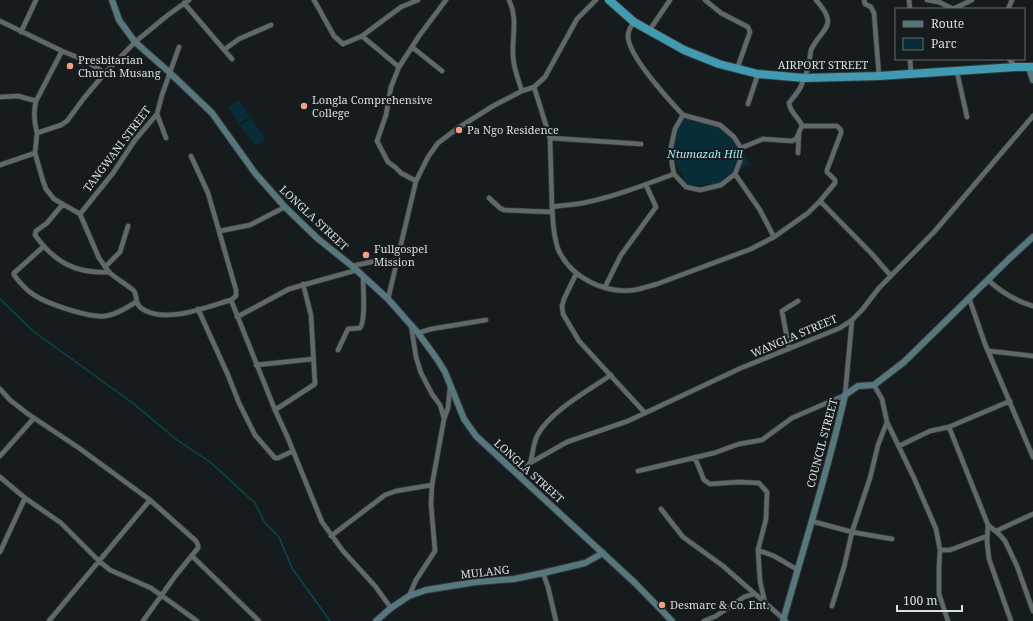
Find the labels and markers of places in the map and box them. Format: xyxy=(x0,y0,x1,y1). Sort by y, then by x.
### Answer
place label: Presbitarian Church Musang xyxy=(78,52,161,80)
marker: Presbitarian Church Musang xyxy=(65,61,75,71)
place label: Longla Comprehensive College xyxy=(312,92,433,120)
marker: Longla Comprehensive College xyxy=(299,101,309,111)
place label: Pa Ngo Residence xyxy=(467,122,559,137)
marker: Pa Ngo Residence xyxy=(454,125,464,135)
place label: Fullgospel Mission xyxy=(374,241,428,269)
marker: Fullgospel Mission xyxy=(361,250,371,260)
place label: Desmarc & Co. Ent. xyxy=(670,597,769,612)
marker: Desmarc & Co. Ent. xyxy=(657,600,667,610)

